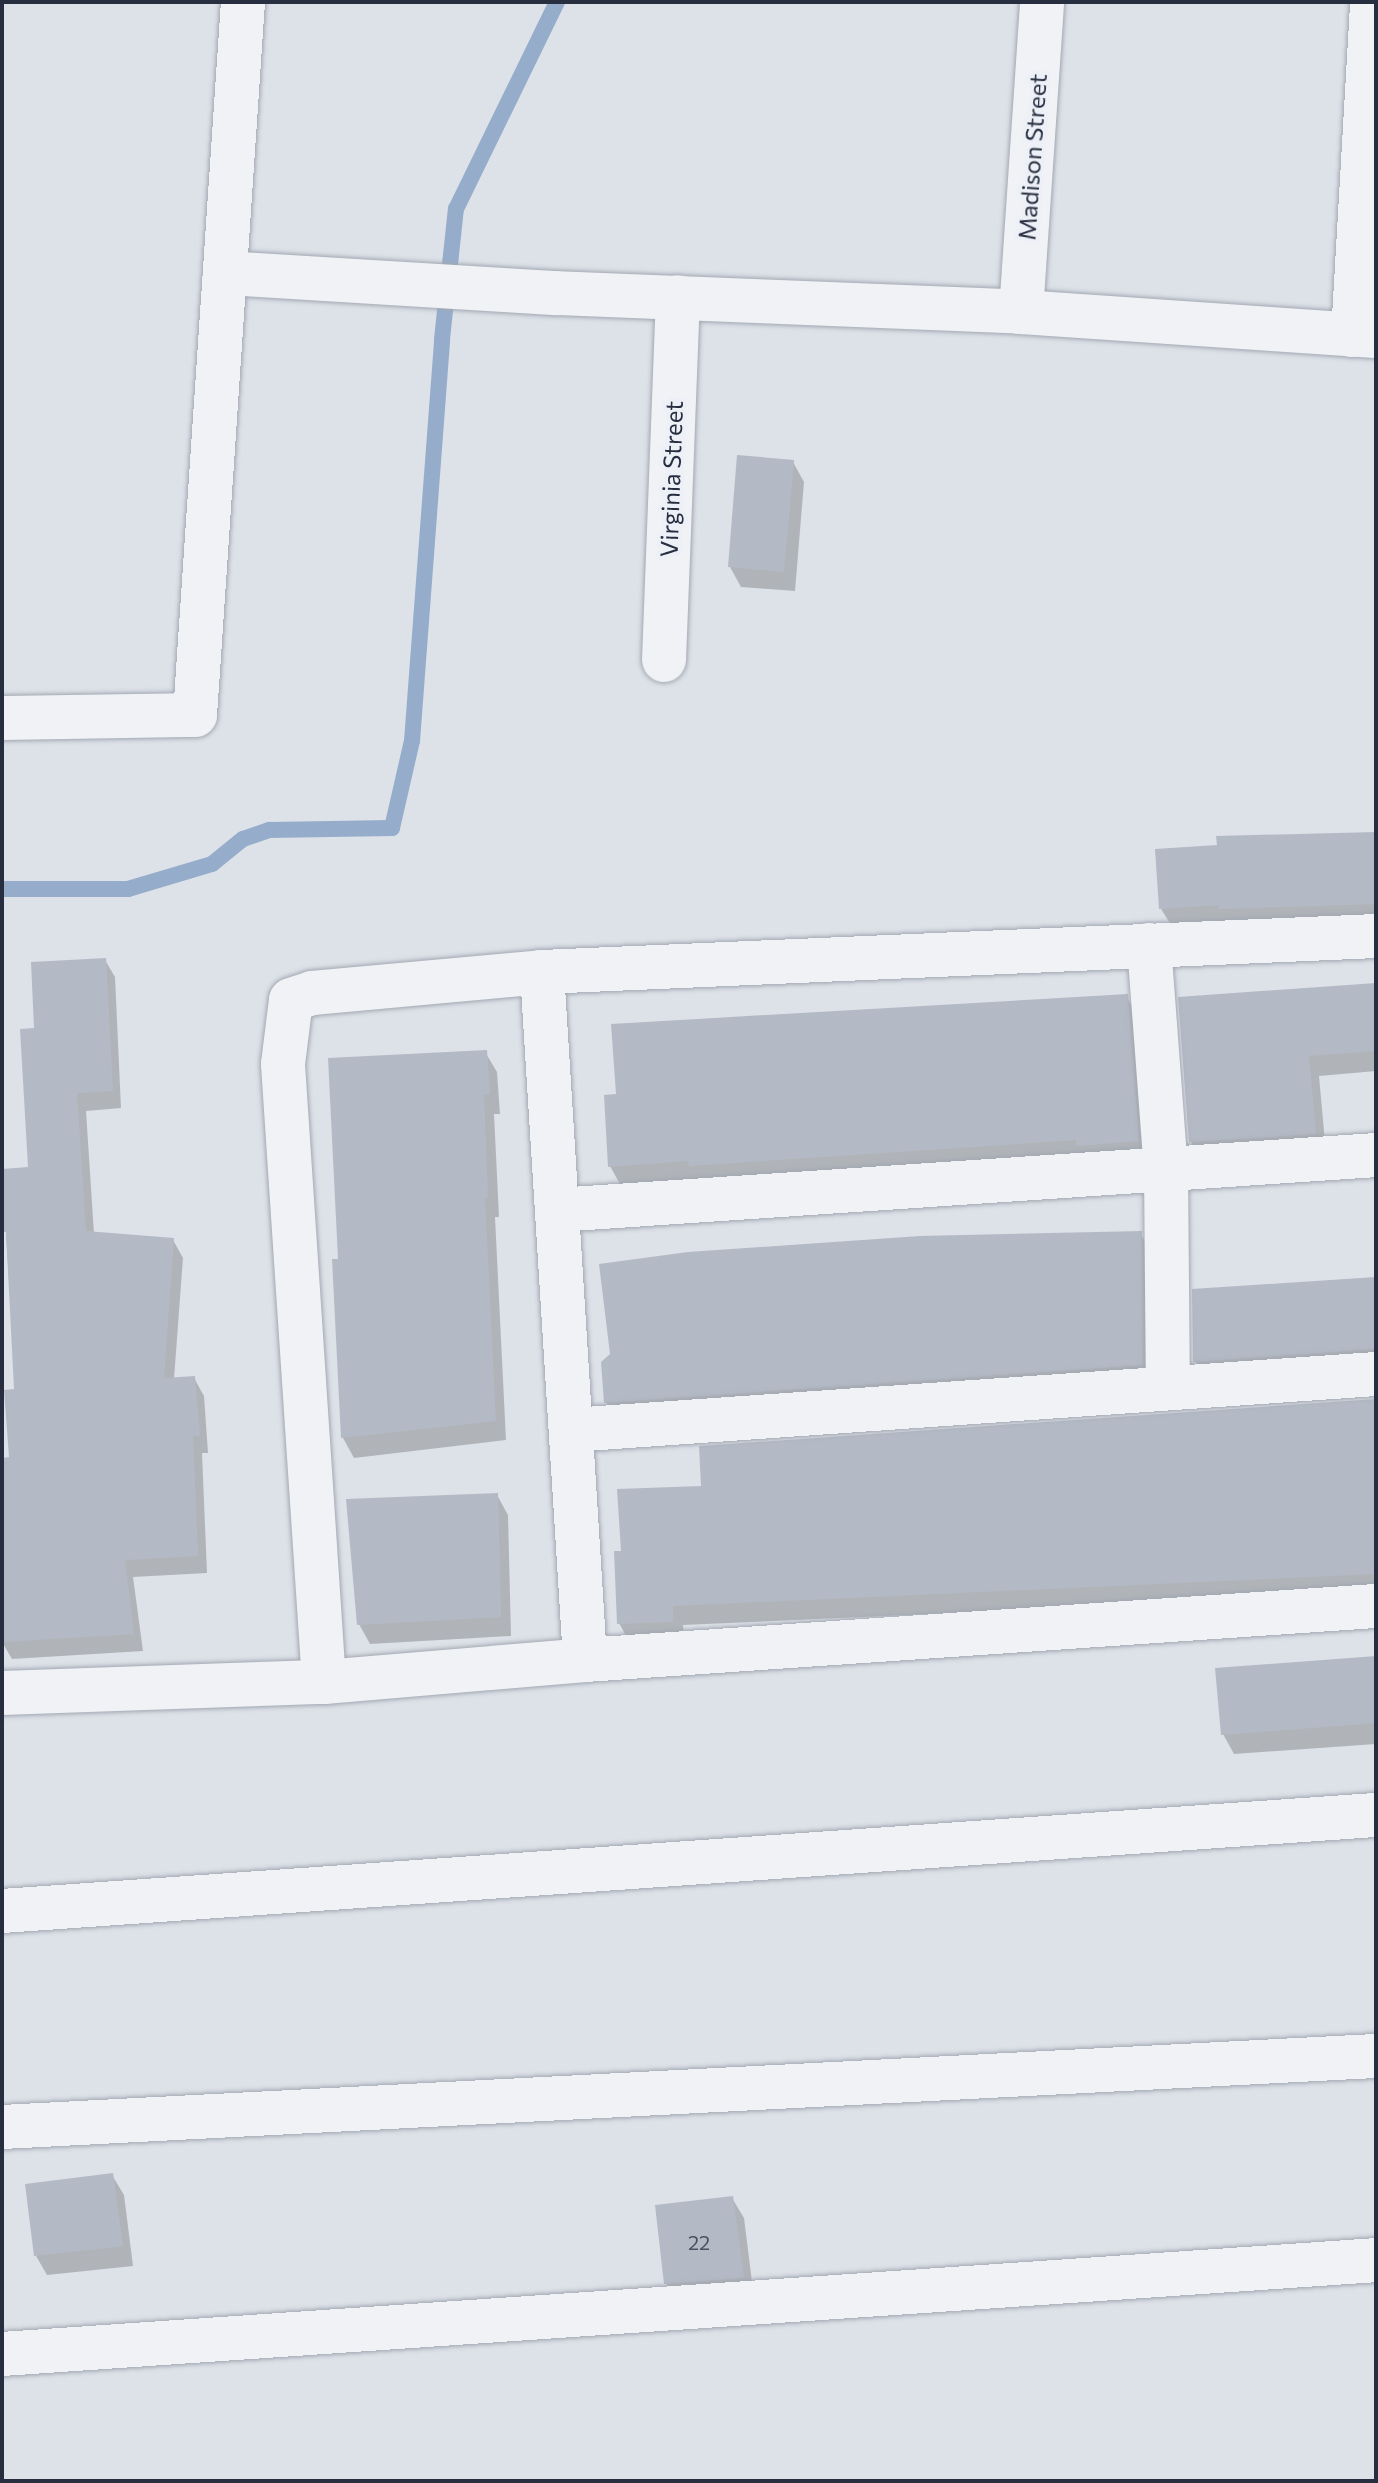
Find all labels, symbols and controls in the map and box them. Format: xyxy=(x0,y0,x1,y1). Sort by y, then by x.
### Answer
street label: Madison Street xyxy=(1012,73,1052,241)
street label: Virginia Street xyxy=(654,400,688,558)
house number: 22 xyxy=(688,2230,710,2254)

